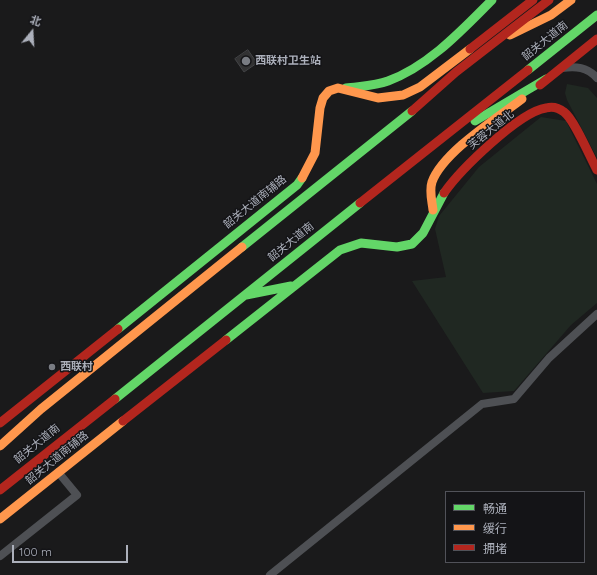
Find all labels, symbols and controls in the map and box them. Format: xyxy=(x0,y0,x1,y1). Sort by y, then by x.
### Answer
north arrow xyxy=(12,12,52,52)
text: 北 xyxy=(28,12,43,29)
street label: 韶关大道南 xyxy=(519,19,571,63)
place label: 西联村卫生站 xyxy=(255,54,321,68)
marker: 西联村卫生站 xyxy=(240,55,252,67)
street label: 芙蓉大道北 xyxy=(465,108,517,152)
street label: 韶关大道南辅路 xyxy=(221,173,289,231)
street label: 韶关大道南 xyxy=(265,220,317,264)
place label: 西联村 xyxy=(60,360,93,374)
marker: 西联村 xyxy=(47,362,57,372)
street label: 韶关大道南 xyxy=(11,422,63,466)
street label: 韶关大道南辅路 xyxy=(23,429,91,487)
legend xyxy=(445,491,585,563)
text: 畅通 xyxy=(483,501,507,516)
text: 缓行 xyxy=(483,521,507,536)
scale bar xyxy=(14,537,130,563)
text: 拥堵 xyxy=(483,541,507,556)
text: 100 m xyxy=(19,544,52,559)

